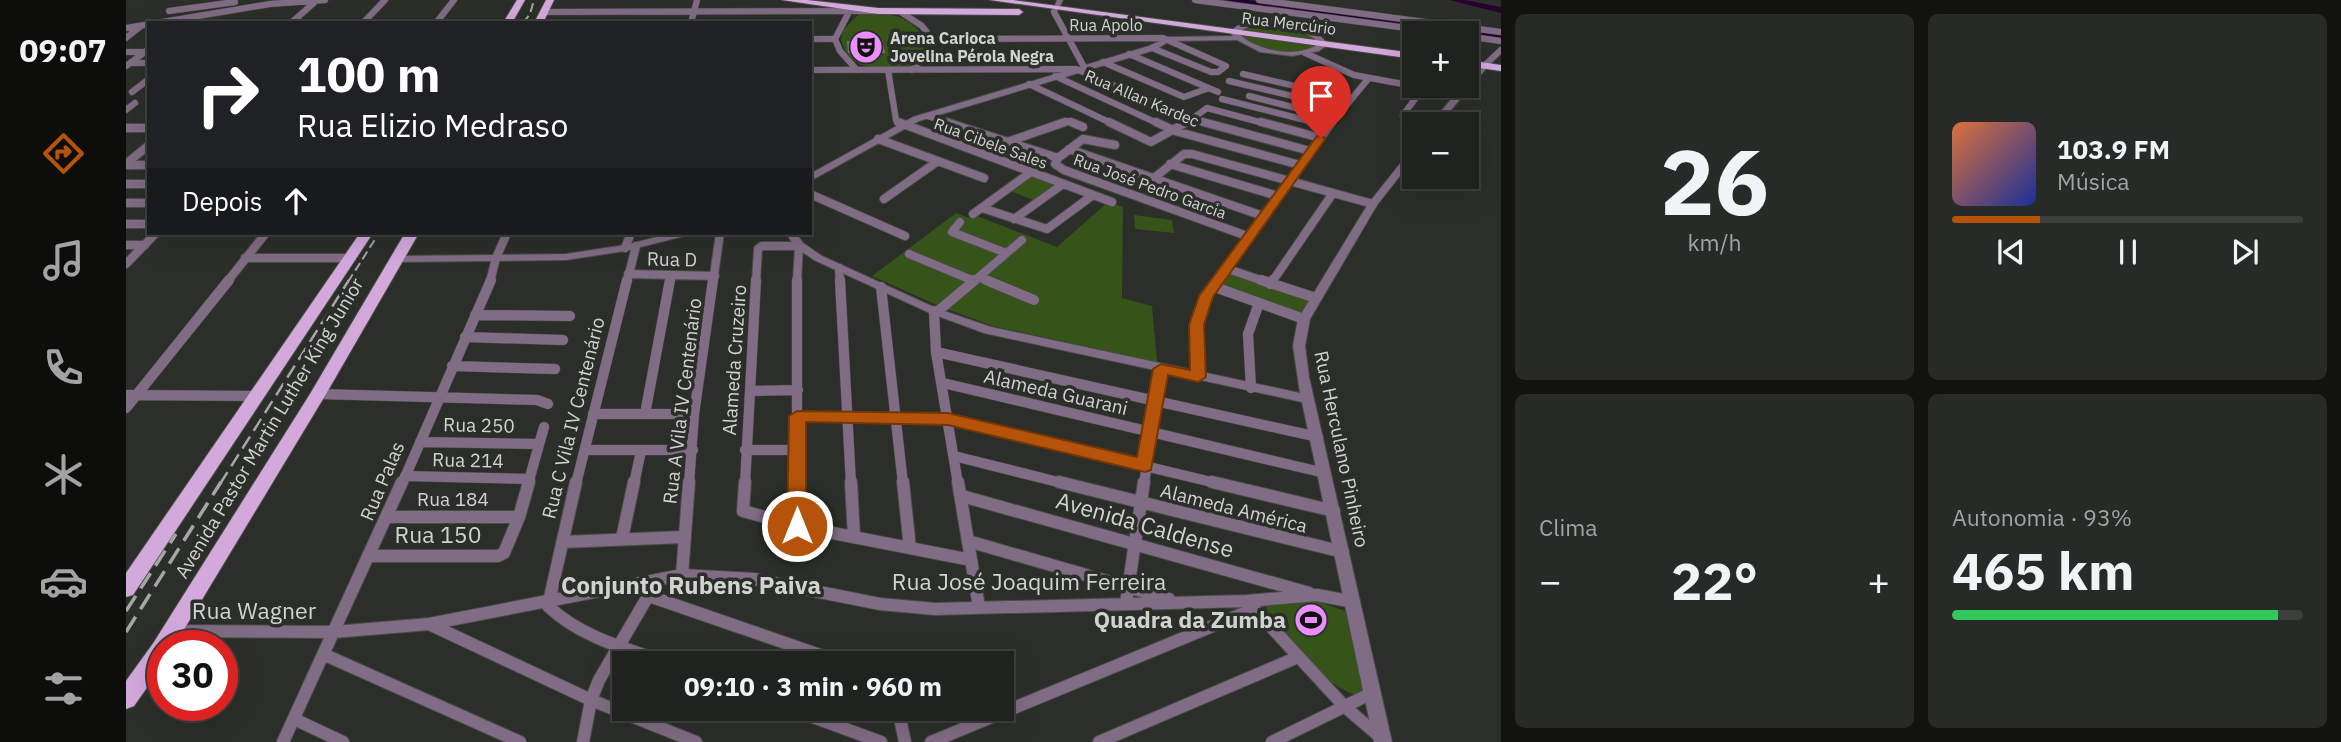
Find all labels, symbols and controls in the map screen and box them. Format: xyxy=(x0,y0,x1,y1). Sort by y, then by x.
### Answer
street label: Rua Mercúrio xyxy=(1241,7,1337,39)
street label: Rua Apolo xyxy=(1069,15,1143,35)
map controls xyxy=(1402,21,1479,189)
button: + xyxy=(1402,21,1479,98)
theatre icon: Arena Carioca Jovelina Pérola Negra xyxy=(847,28,885,66)
place label: Arena Carioca Jovelina Pérola Negra xyxy=(890,28,1054,66)
text: 09:07 xyxy=(19,29,107,71)
text: 100 m xyxy=(297,42,441,105)
icon: right xyxy=(182,49,273,140)
street label: Rua Allan Kardec xyxy=(1082,65,1202,131)
pin xyxy=(1291,66,1351,138)
icon: arrive xyxy=(1302,77,1340,115)
text: Rua Elizio Medraso xyxy=(297,104,568,146)
button: − xyxy=(1402,112,1479,189)
street label: Rua Cibele Sales xyxy=(932,113,1050,173)
text: 26 xyxy=(1660,122,1769,240)
icon: directions xyxy=(39,129,88,178)
text: 103.9 FM xyxy=(2057,132,2170,166)
street label: Rua José Pedro Garcia xyxy=(1071,149,1230,223)
text: Música xyxy=(2057,166,2130,196)
icon: ahead xyxy=(277,182,315,220)
text: Depois xyxy=(182,184,263,218)
text: km/h xyxy=(1687,227,1742,257)
icon: previous xyxy=(1992,233,2030,271)
icon: pause xyxy=(2109,233,2147,271)
icon: next xyxy=(2226,233,2264,271)
icon: music xyxy=(39,236,88,285)
street label: Rua D xyxy=(647,247,697,271)
street label: Avenida Pastor Martin Luther King Junior xyxy=(169,273,369,583)
street label: Alameda Cruzeiro xyxy=(717,284,751,436)
street label: Rua A Vila IV Centenário xyxy=(657,297,707,505)
street label: Rua C Vila IV Centenário xyxy=(536,315,610,521)
icon: phone xyxy=(39,343,88,392)
street label: Rua Herculano Pinheiro xyxy=(1309,348,1375,550)
street label: Alameda Guarani xyxy=(982,364,1130,420)
street label: Rua 250 xyxy=(443,412,515,438)
street label: Rua Palas xyxy=(355,438,409,524)
street label: Rua 214 xyxy=(432,447,504,473)
icon: climate xyxy=(39,450,88,499)
street label: Alameda América xyxy=(1158,478,1310,538)
street label: Avenida Caldense xyxy=(1053,484,1238,564)
street label: Rua 184 xyxy=(417,487,489,511)
position arrow xyxy=(760,489,834,563)
text: Autonomia · 93% xyxy=(1952,502,2132,532)
text: Clima xyxy=(1539,512,1598,542)
street label: Rua 150 xyxy=(395,519,481,549)
text: 465 km xyxy=(1952,537,2134,604)
text: 22° xyxy=(1671,547,1758,614)
text: − xyxy=(1539,556,1562,605)
text: + xyxy=(1867,556,1890,605)
icon: car xyxy=(39,557,88,606)
street label: Rua José Joaquim Ferreira xyxy=(892,566,1166,596)
district label: Conjunto Rubens Paiva xyxy=(561,569,821,601)
street label: Rua Wagner xyxy=(192,595,317,625)
sports icon: Quadra da Zumba xyxy=(1292,601,1330,639)
place label: Quadra da Zumba xyxy=(1094,604,1286,634)
speed limit sign: 30 xyxy=(147,630,238,721)
icon: filters xyxy=(39,664,88,713)
text: 09:10 · 3 min · 960 m xyxy=(684,669,942,703)

